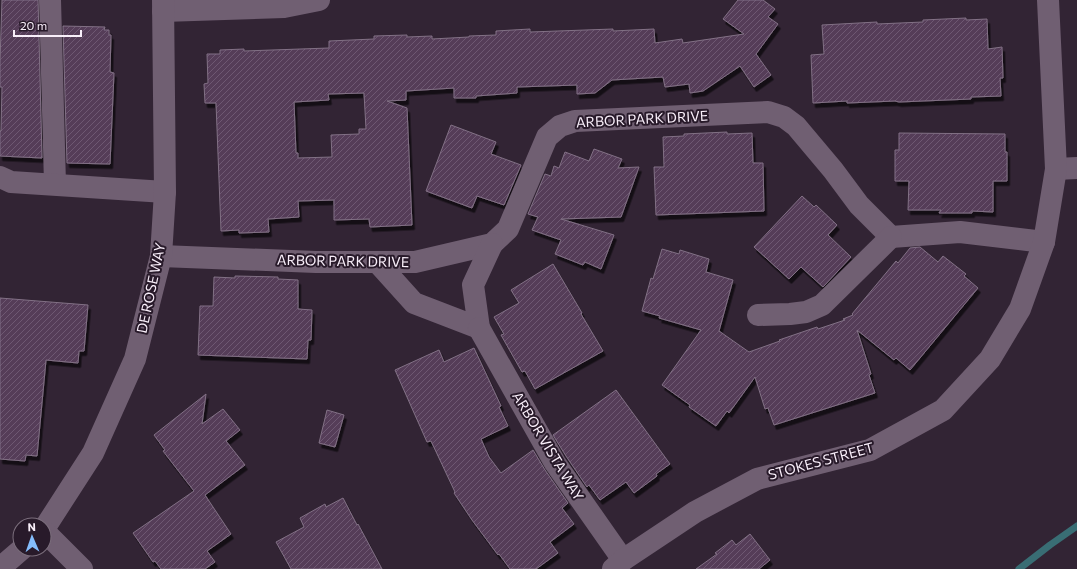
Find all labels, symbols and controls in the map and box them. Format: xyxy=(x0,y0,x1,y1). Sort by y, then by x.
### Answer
scale bar xyxy=(14,12,81,38)
text: 20 m xyxy=(20,18,47,32)
street label: ARBOR PARK DRIVE xyxy=(575,107,708,130)
street label: DE ROSE WAY xyxy=(133,241,168,335)
street label: ARBOR PARK DRIVE xyxy=(277,251,409,270)
street label: ARBOR VISTA WAY xyxy=(509,388,588,503)
street label: STOKES STREET xyxy=(766,438,876,483)
north arrow xyxy=(12,517,52,557)
text: N xyxy=(27,520,36,533)

